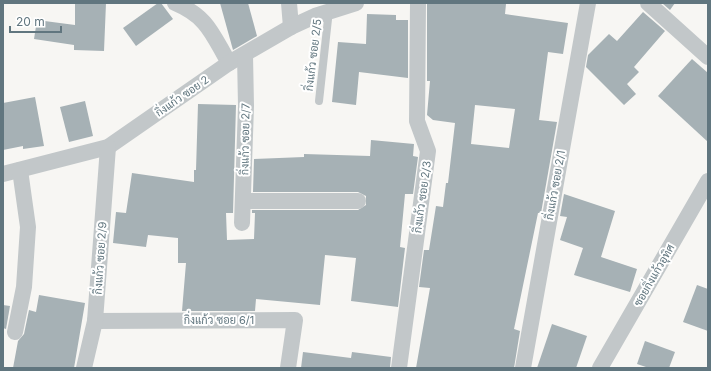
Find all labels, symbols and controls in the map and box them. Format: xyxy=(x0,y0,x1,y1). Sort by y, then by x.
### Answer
scale bar xyxy=(10,8,61,34)
text: 20 m xyxy=(16,14,45,29)
street label: กิ่งแก้ว ซอย 2/5 xyxy=(298,17,324,92)
street label: กิ่งแก้ว ซอย 2 xyxy=(151,70,211,120)
street label: กิ่งแก้ว ซอย 2/7 xyxy=(234,103,253,175)
street label: กิ่งแก้ว ซอย 2/1 xyxy=(539,148,568,221)
street label: กิ่งแก้ว ซอย 2/3 xyxy=(407,159,434,234)
street label: กิ่งแก้ว ซอย 2/9 xyxy=(87,221,110,295)
street label: ซอยกิ่งแก้วอุทิศ xyxy=(628,240,679,310)
street label: กิ่งแก้ว ซอย 6/1 xyxy=(184,310,254,327)

